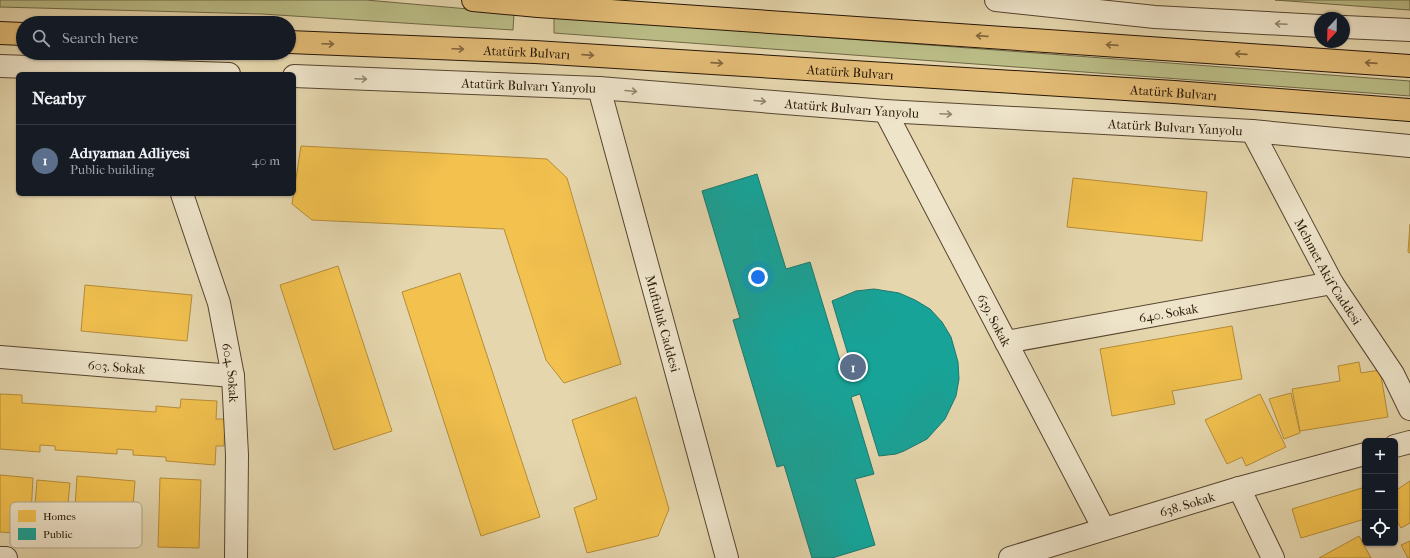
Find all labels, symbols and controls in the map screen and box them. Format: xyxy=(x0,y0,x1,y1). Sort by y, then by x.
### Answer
north arrow xyxy=(1314,12,1350,48)
search box xyxy=(16,16,296,60)
one-way arrow xyxy=(1275,20,1288,27)
icon: search xyxy=(30,27,52,49)
text: Search here xyxy=(62,29,138,47)
one-way arrow xyxy=(976,32,989,39)
one-way arrow xyxy=(321,40,334,47)
one-way arrow xyxy=(1106,41,1119,48)
street label: Atatürk Bulvarı xyxy=(482,43,571,62)
one-way arrow xyxy=(451,45,464,53)
one-way arrow xyxy=(1235,50,1248,57)
one-way arrow xyxy=(581,52,594,59)
one-way arrow xyxy=(1365,59,1378,66)
one-way arrow xyxy=(710,60,723,67)
street label: Atatürk Bulvarı xyxy=(805,62,894,82)
one-way arrow xyxy=(354,75,367,83)
street label: Atatürk Bulvarı Yanyolu xyxy=(460,76,597,96)
street label: Atatürk Bulvarı xyxy=(1129,82,1218,103)
one-way arrow xyxy=(624,87,637,94)
text: Nearby xyxy=(32,88,86,108)
street label: Atatürk Bulvarı Yanyolu xyxy=(783,96,920,121)
one-way arrow xyxy=(753,97,766,104)
one-way arrow xyxy=(939,110,952,118)
street label: Atatürk Bulvarı Yanyolu xyxy=(1107,116,1244,139)
text: Adıyaman Adliyesi xyxy=(70,144,190,162)
text: 1 xyxy=(43,153,47,168)
text: 40 m xyxy=(252,153,280,168)
text: Public building xyxy=(70,162,155,177)
street label: Mehmet Akif Caddesi xyxy=(1291,216,1365,328)
your location xyxy=(748,267,768,287)
street label: Muftuluk Caddesi xyxy=(642,273,683,374)
street label: 639. Sokak xyxy=(974,291,1014,349)
street label: 640. Sokak xyxy=(1138,300,1200,326)
street label: 604. Sokak xyxy=(219,342,241,403)
pin: 1 xyxy=(840,352,866,382)
street label: 603. Sokak xyxy=(87,357,146,377)
map controls xyxy=(1362,438,1398,546)
button: + xyxy=(1362,438,1398,474)
button: − xyxy=(1362,474,1398,510)
street label: 638. Sokak xyxy=(1158,489,1217,520)
legend xyxy=(10,502,142,548)
text: Homes xyxy=(43,510,76,523)
button: locate xyxy=(1362,510,1398,546)
text: Public xyxy=(43,528,73,541)

